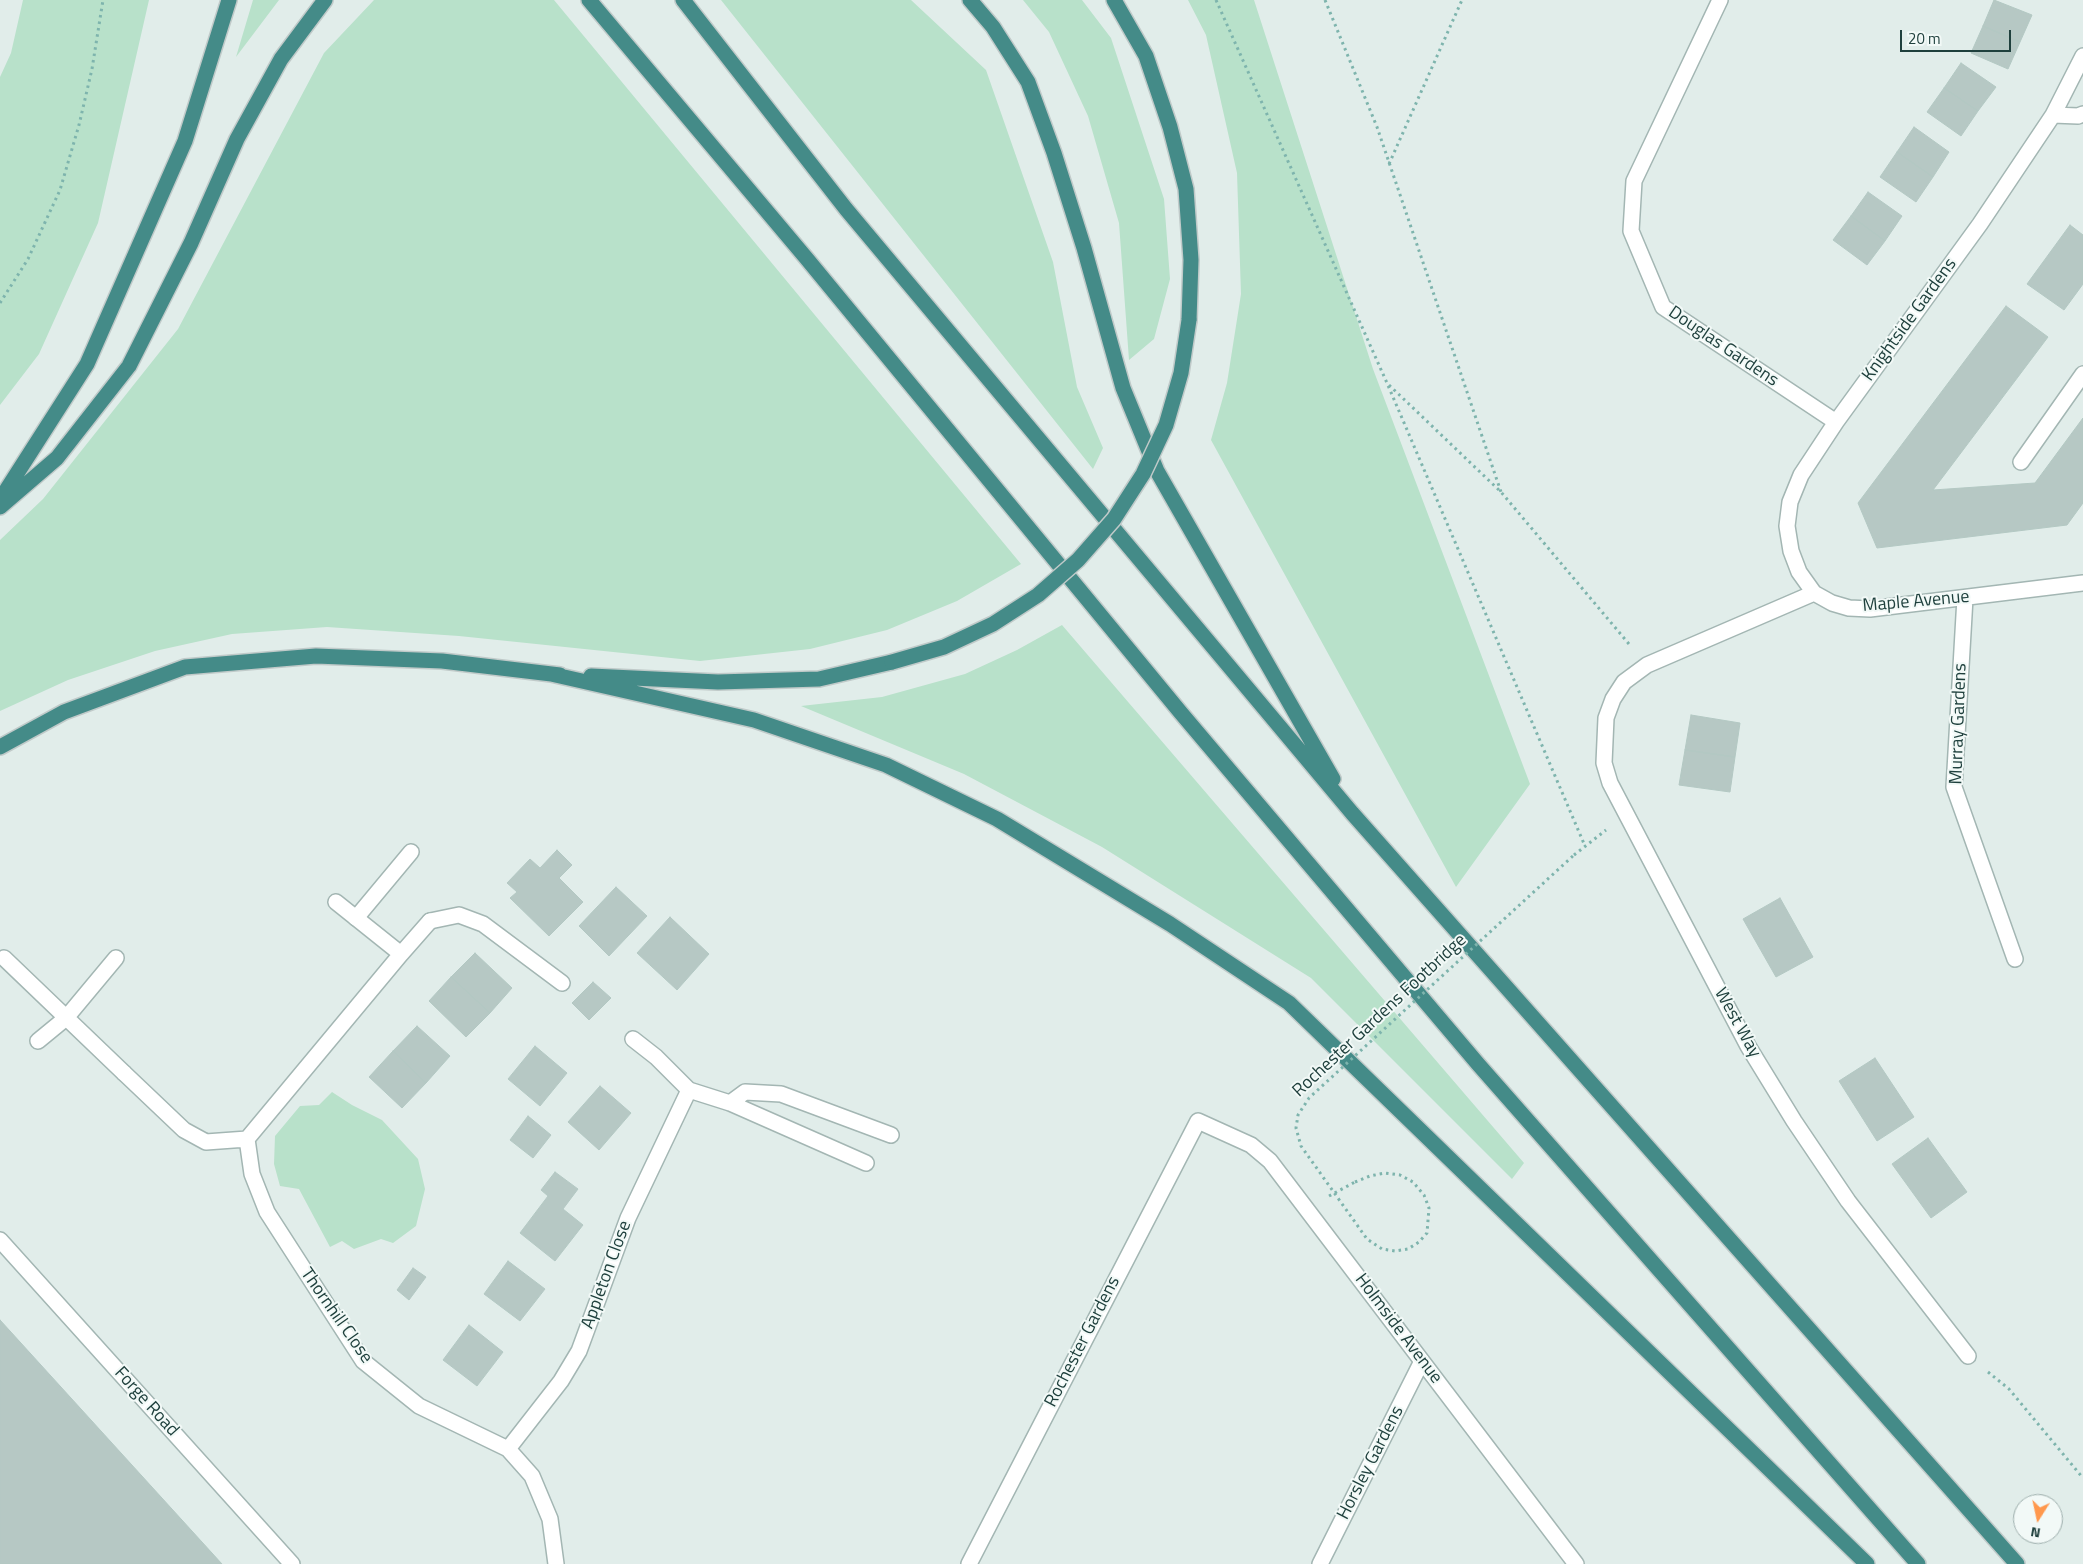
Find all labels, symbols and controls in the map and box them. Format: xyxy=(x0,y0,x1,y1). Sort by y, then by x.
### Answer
scale bar xyxy=(1903,20,2014,52)
text: 20 m xyxy=(1908,27,1941,50)
street label: Knightside Gardens xyxy=(1858,254,1962,386)
street label: Douglas Gardens xyxy=(1664,302,1782,392)
street label: Maple Avenue xyxy=(1862,587,1970,617)
street label: Murray Gardens xyxy=(1946,663,1972,785)
street label: Rochester Gardens Footbridge xyxy=(1289,930,1471,1102)
street label: West Way xyxy=(1709,984,1765,1062)
street label: Appleton Close xyxy=(577,1218,637,1332)
street label: Thornhill Close xyxy=(295,1264,377,1368)
street label: Holmside Avenue xyxy=(1350,1270,1446,1388)
street label: Rochester Gardens xyxy=(1041,1273,1125,1411)
street label: Forge Road xyxy=(109,1363,183,1441)
street label: Horsley Gardens xyxy=(1333,1403,1409,1523)
north arrow xyxy=(2013,1494,2063,1544)
text: N xyxy=(2029,1522,2042,1544)

